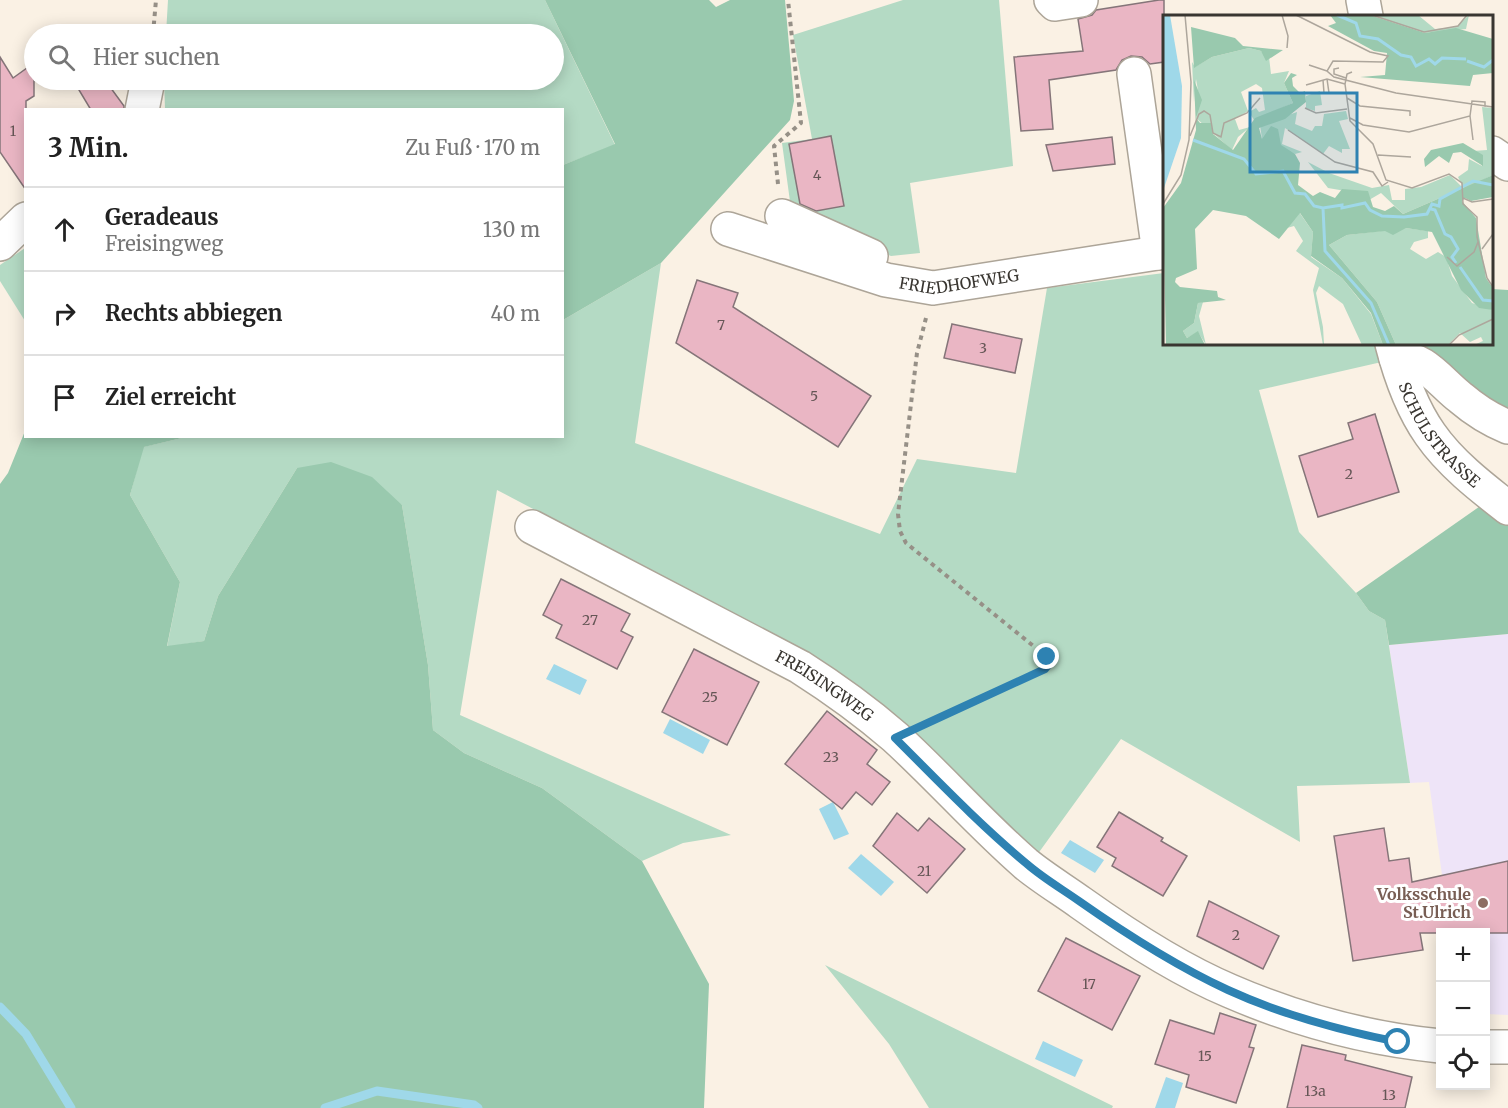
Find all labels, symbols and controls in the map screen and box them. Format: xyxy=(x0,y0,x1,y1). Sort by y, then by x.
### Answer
inset map xyxy=(1163,15,1493,345)
search box xyxy=(24,24,564,90)
icon: search xyxy=(45,41,78,74)
text: Hier suchen xyxy=(93,43,220,71)
house number: 1 xyxy=(10,122,16,140)
text: 3 Min. xyxy=(48,131,129,164)
text: Zu Fuß · 170 m xyxy=(405,135,540,160)
house number: 4 xyxy=(813,166,822,184)
text: Geradeaus xyxy=(105,203,219,231)
icon: ahead xyxy=(48,213,81,246)
text: 130 m xyxy=(483,217,540,242)
text: Freisingweg xyxy=(105,231,223,256)
street label: FRIEDHOFWEG xyxy=(898,265,1021,298)
icon: right xyxy=(48,297,81,330)
text: Rechts abbiegen xyxy=(105,299,282,327)
text: 40 m xyxy=(490,301,540,326)
house number: 7 xyxy=(717,316,725,334)
house number: 3 xyxy=(979,339,987,357)
street label: SCHULSTRASSE xyxy=(1395,379,1485,492)
icon: arrive xyxy=(48,381,81,414)
text: Ziel erreicht xyxy=(105,383,236,411)
house number: 5 xyxy=(810,387,818,405)
house number: 2 xyxy=(1345,465,1353,483)
house number: 27 xyxy=(582,611,598,629)
route end xyxy=(1033,643,1059,669)
street label: FREISINGWEG xyxy=(772,646,878,726)
house number: 25 xyxy=(702,688,718,706)
house number: 23 xyxy=(823,748,839,766)
house number: 21 xyxy=(917,862,931,880)
place label: Volksschule St.Ulrich xyxy=(1376,884,1471,922)
marker: Volksschule St.Ulrich xyxy=(1476,896,1490,910)
house number: 2 xyxy=(1232,926,1240,944)
map controls xyxy=(1436,928,1490,1090)
button: + xyxy=(1436,928,1490,982)
house number: 17 xyxy=(1082,975,1096,993)
button: − xyxy=(1436,982,1490,1036)
route start xyxy=(1384,1028,1410,1054)
button: locate xyxy=(1436,1036,1490,1090)
house number: 15 xyxy=(1198,1047,1212,1065)
house number: 13a xyxy=(1304,1082,1326,1100)
house number: 13 xyxy=(1382,1086,1396,1104)

